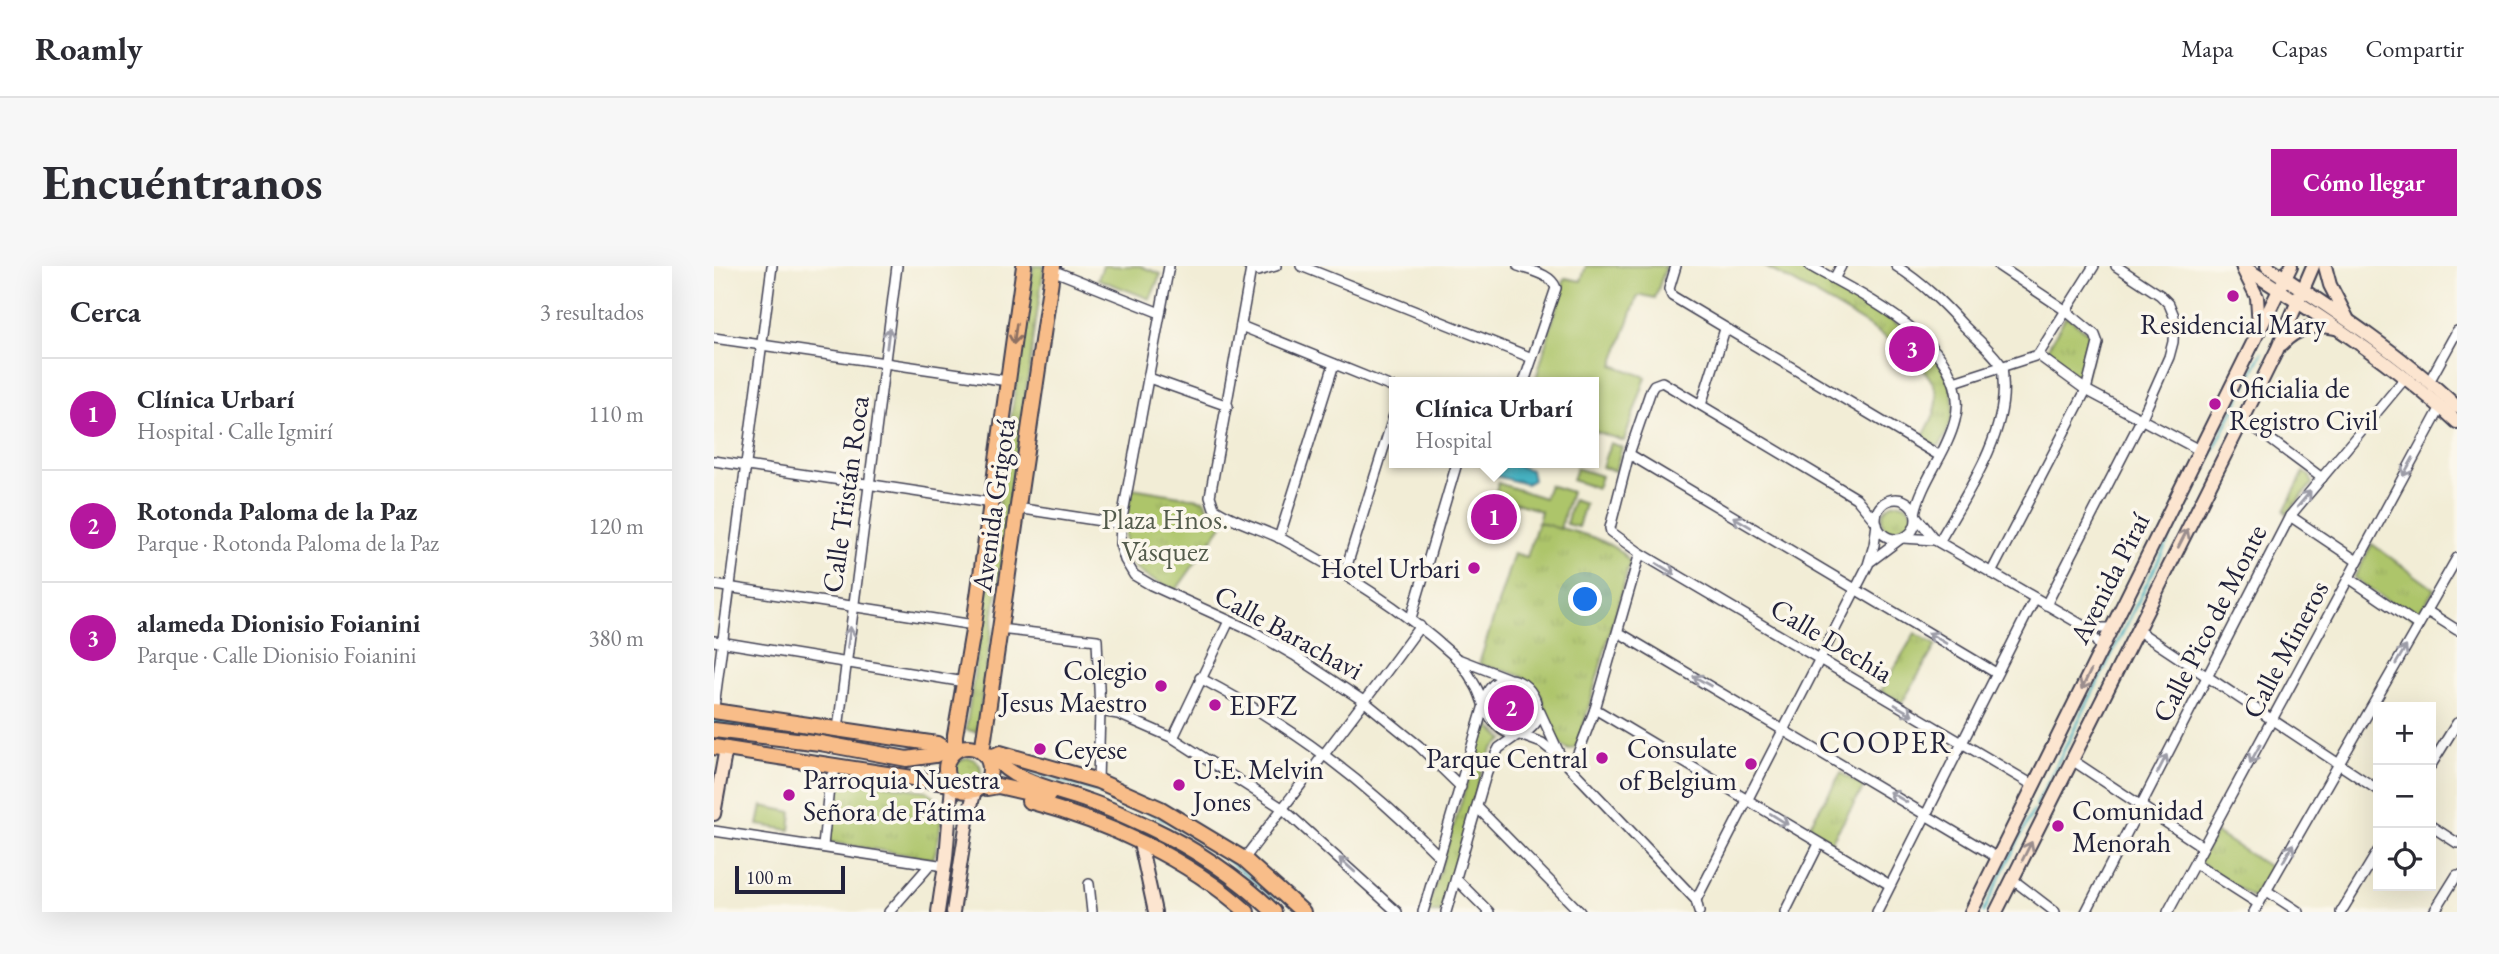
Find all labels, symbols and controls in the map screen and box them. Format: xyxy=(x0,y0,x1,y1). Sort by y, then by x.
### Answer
text: Roamly xyxy=(35,27,143,70)
text: Mapa xyxy=(2181,33,2233,64)
text: Capas xyxy=(2271,33,2327,64)
text: Compartir xyxy=(2365,33,2464,64)
button: Cómo llegar xyxy=(2271,149,2457,216)
text: Encuéntranos xyxy=(42,150,323,214)
marker: Residencial Mary xyxy=(2225,288,2241,304)
text: Cerca xyxy=(70,292,141,331)
text: 3 resultados xyxy=(540,297,644,327)
place label: Residencial Mary xyxy=(2140,306,2327,342)
one-way arrow xyxy=(1008,322,1021,344)
pin: 3 xyxy=(1889,323,1935,375)
one-way arrow xyxy=(882,327,895,350)
place label: Oficialia de Registro Civil xyxy=(2229,370,2378,438)
popup xyxy=(1389,377,1599,468)
text: Clínica Urbarí xyxy=(137,382,294,416)
text: Clínica Urbarí xyxy=(1415,391,1573,425)
street label: Calle Tristán Roca xyxy=(813,392,877,595)
marker: Oficialia de Registro Civil xyxy=(2207,396,2223,412)
text: 1 xyxy=(87,399,99,429)
text: 110 m xyxy=(588,399,644,429)
street label: Avenida Grigotá xyxy=(963,415,1023,595)
text: Hospital · Calle Igmirí xyxy=(137,416,333,446)
text: Hospital xyxy=(1415,425,1492,455)
one-way arrow xyxy=(2401,456,2415,477)
one-way arrow xyxy=(2296,490,2312,508)
pin: 1 xyxy=(1471,491,1517,543)
text: Rotonda Paloma de la Paz xyxy=(137,494,417,528)
park label: Plaza Hnos. Vásquez xyxy=(1102,501,1228,569)
street label: Avenida Piraí xyxy=(2060,506,2157,650)
text: 2 xyxy=(87,511,99,541)
text: 120 m xyxy=(588,511,644,541)
one-way arrow xyxy=(1732,514,1752,528)
street label: Calle Pico de Monte xyxy=(2144,518,2274,728)
text: Parque · Rotonda Paloma de la Paz xyxy=(137,528,439,558)
one-way arrow xyxy=(2177,528,2191,549)
place label: Hotel Urbari xyxy=(1320,550,1460,586)
marker: Hotel Urbari xyxy=(1466,560,1482,576)
one-way arrow xyxy=(1656,562,1676,576)
street label: Calle Mineros xyxy=(2234,574,2336,724)
street label: Calle Barachavi xyxy=(1208,576,1370,688)
your location xyxy=(1568,582,1602,616)
street label: Calle Dechia xyxy=(1764,589,1901,691)
text: alameda Dionisio Foianini xyxy=(137,606,421,640)
text: 3 xyxy=(87,623,99,653)
text: 380 m xyxy=(588,623,644,653)
one-way arrow xyxy=(842,626,855,648)
one-way arrow xyxy=(1928,631,1948,645)
text: Parque · Calle Dionisio Foianini xyxy=(137,640,416,670)
one-way arrow xyxy=(2394,646,2408,666)
place label: Colegio Jesus Maestro xyxy=(998,652,1147,720)
one-way arrow xyxy=(2078,669,2092,689)
one-way arrow xyxy=(1693,674,1713,688)
marker: Colegio Jesus Maestro xyxy=(1153,678,1169,694)
pin: 2 xyxy=(1488,682,1534,734)
place label: EDFZ xyxy=(1229,687,1297,723)
marker: EDFZ xyxy=(1207,697,1223,713)
map controls xyxy=(2373,702,2436,891)
button: + xyxy=(2373,702,2436,765)
one-way arrow xyxy=(1894,703,1914,717)
district label: COOPER xyxy=(1819,723,1953,762)
place label: Consulate of Belgium xyxy=(1619,730,1737,798)
place label: Ceyese xyxy=(1054,731,1127,767)
place label: Parque Central xyxy=(1426,740,1588,776)
marker: Ceyese xyxy=(1032,741,1048,757)
one-way arrow xyxy=(2248,743,2261,764)
marker: Parque Central xyxy=(1594,750,1610,766)
place label: U.E. Melvin Jones xyxy=(1191,751,1324,819)
one-way arrow xyxy=(2156,754,2169,775)
marker: Consulate of Belgium xyxy=(1743,756,1759,772)
place label: Parroquia Nuestra Señora de Fátima xyxy=(803,761,1001,829)
button: − xyxy=(2373,765,2436,828)
marker: U.E. Melvin Jones xyxy=(1171,777,1187,793)
marker: Parroquia Nuestra Señora de Fátima xyxy=(781,787,797,803)
one-way arrow xyxy=(1889,789,1909,803)
place label: Comunidad Menorah xyxy=(2072,792,2204,860)
one-way arrow xyxy=(1769,813,1789,827)
marker: Comunidad Menorah xyxy=(2050,818,2066,834)
button: locate xyxy=(2373,828,2436,891)
one-way arrow xyxy=(2020,841,2034,862)
one-way arrow xyxy=(2281,843,2295,863)
one-way arrow xyxy=(1338,857,1356,873)
scale bar xyxy=(735,863,845,895)
text: 100 m xyxy=(746,865,792,890)

